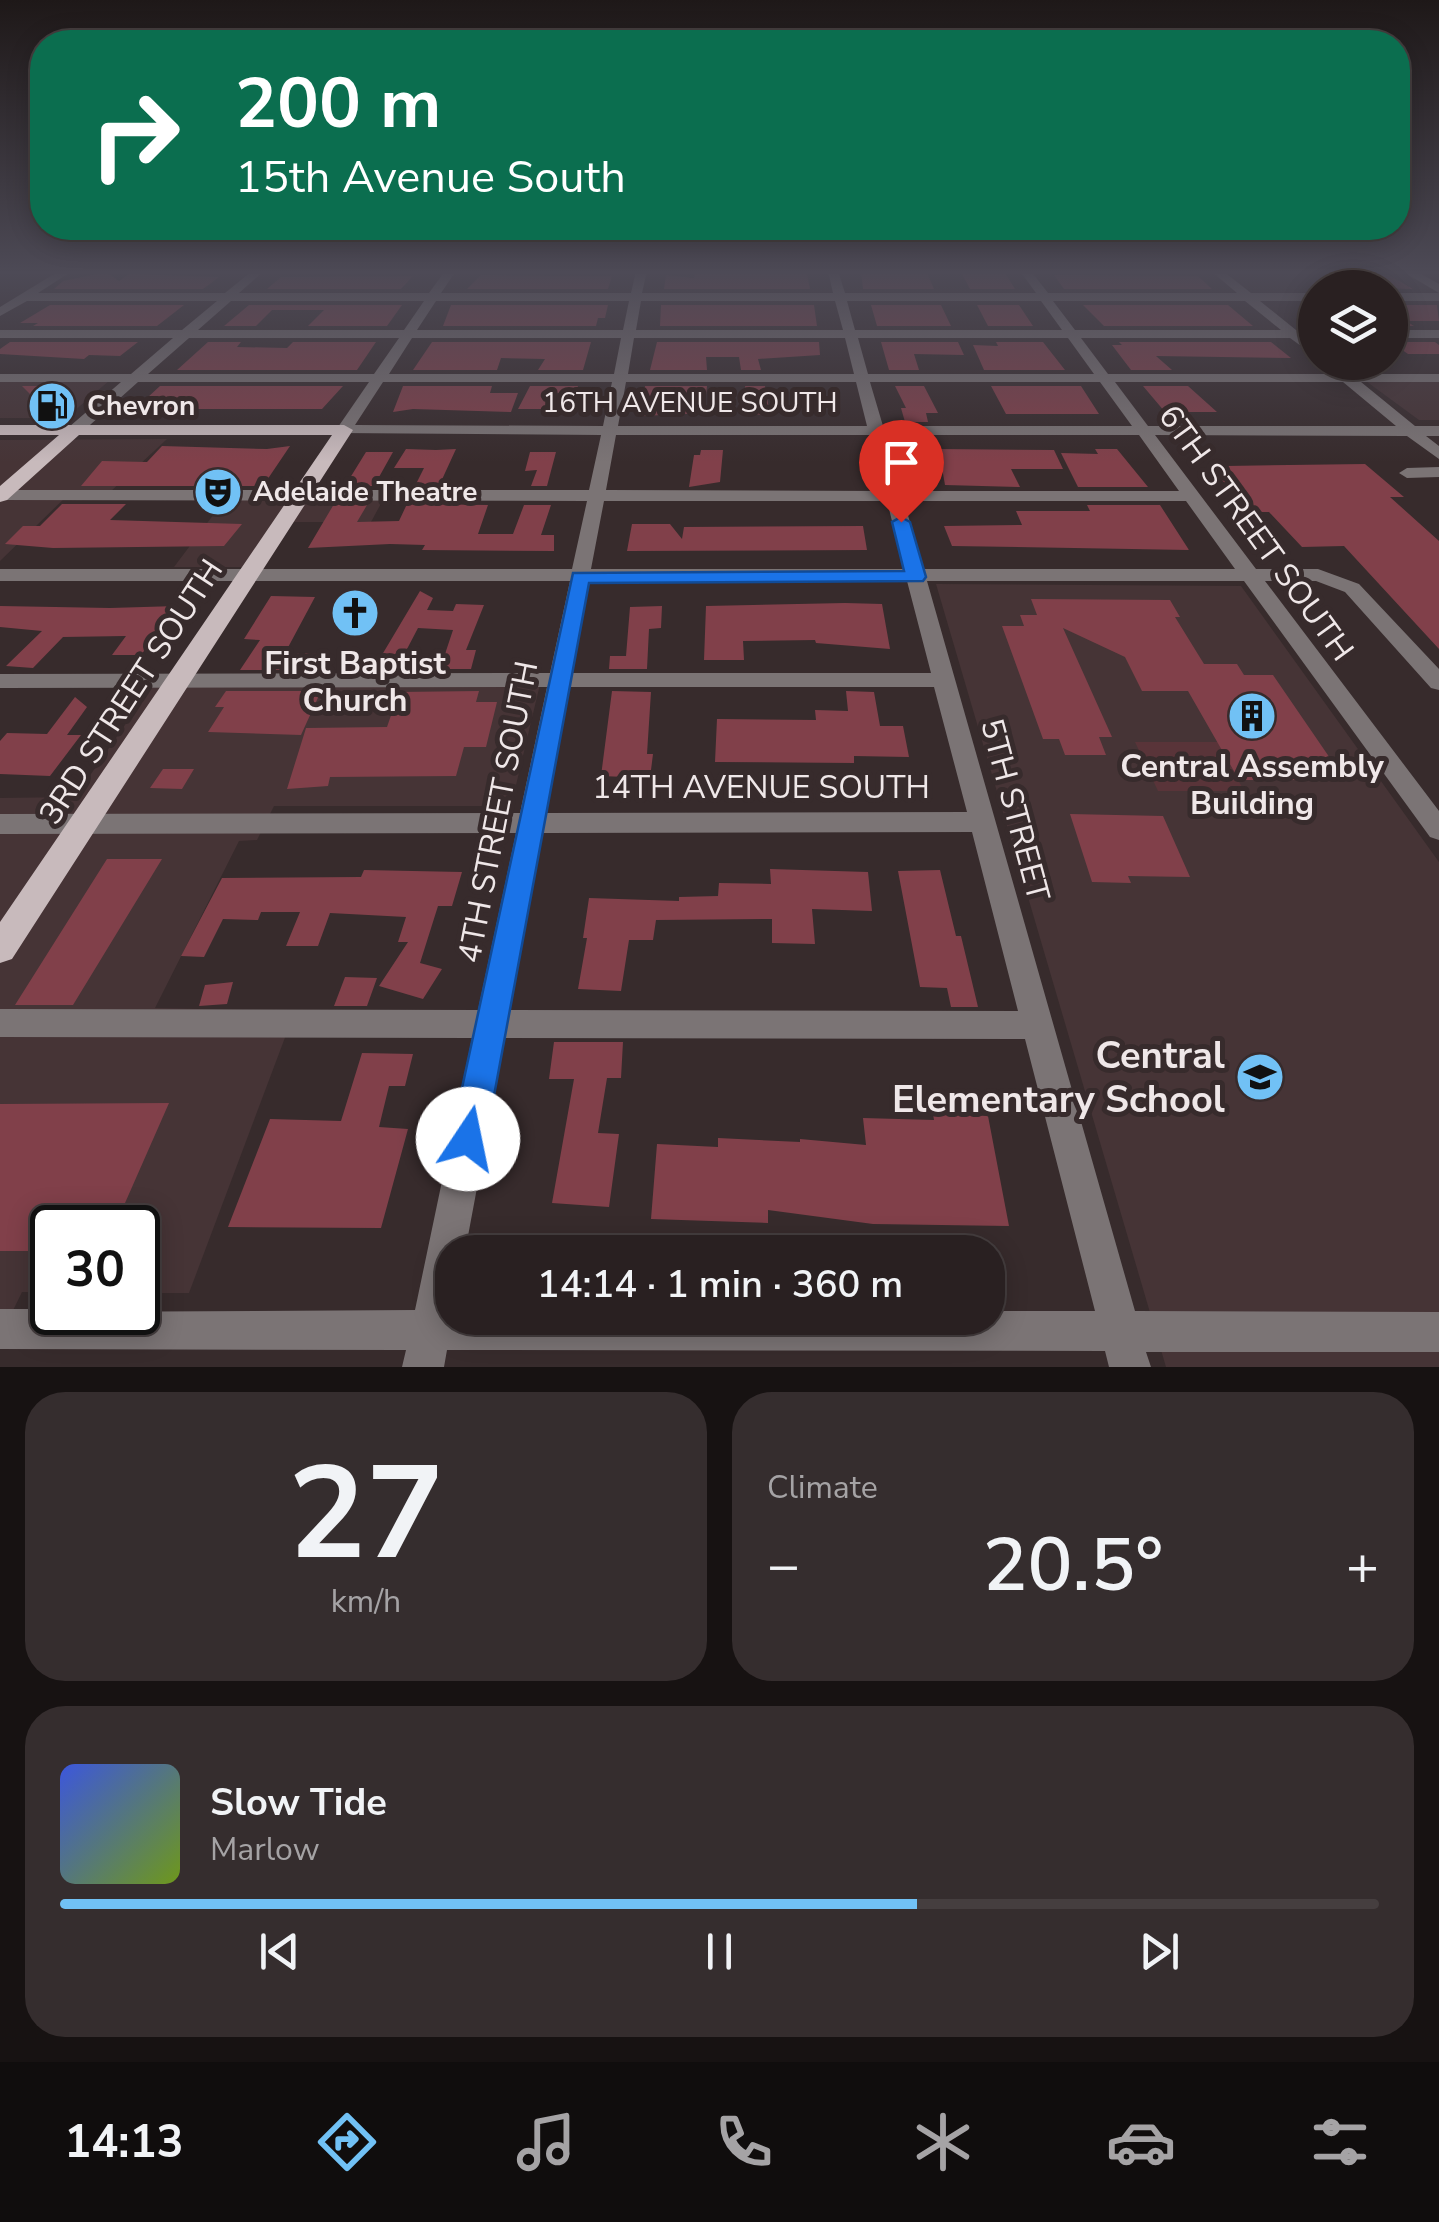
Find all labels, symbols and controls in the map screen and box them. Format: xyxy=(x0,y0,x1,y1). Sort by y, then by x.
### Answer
text: 200 m xyxy=(235,56,441,152)
icon: right xyxy=(70,70,200,200)
text: 15th Avenue South xyxy=(235,147,626,208)
map controls xyxy=(1298,270,1408,380)
button: layers xyxy=(1298,270,1408,380)
fuel station icon: Chevron xyxy=(26,380,78,432)
street label: 16TH AVENUE SOUTH xyxy=(542,384,838,422)
place label: Chevron xyxy=(87,387,195,425)
street label: 6TH STREET SOUTH xyxy=(1149,396,1363,670)
pin xyxy=(859,420,944,523)
icon: arrive xyxy=(874,435,929,490)
theatre icon: Adelaide Theatre xyxy=(192,466,244,518)
place label: Adelaide Theatre xyxy=(253,473,478,511)
street label: 3RD STREET SOUTH xyxy=(29,551,233,833)
church icon: First Baptist Church xyxy=(329,587,381,639)
place label: First Baptist Church xyxy=(264,642,447,722)
street label: 4TH STREET SOUTH xyxy=(448,657,548,967)
building icon: Central Assembly Building xyxy=(1226,690,1278,742)
street label: 5TH STREET xyxy=(970,714,1060,907)
place label: Central Assembly Building xyxy=(1120,745,1385,825)
street label: 14TH AVENUE SOUTH xyxy=(592,766,930,809)
place label: Central Elementary School xyxy=(892,1030,1225,1125)
school or university icon: Central Elementary School xyxy=(1234,1051,1286,1103)
position arrow xyxy=(416,1087,520,1191)
speed limit sign: 30 xyxy=(30,1205,160,1335)
text: 14:14 · 1 min · 360 m xyxy=(537,1259,903,1310)
text: 27 xyxy=(288,1426,444,1603)
text: Climate xyxy=(767,1466,878,1509)
text: 20.5° xyxy=(983,1514,1163,1616)
text: − xyxy=(767,1528,800,1603)
text: + xyxy=(1346,1528,1379,1603)
text: km/h xyxy=(331,1580,401,1623)
text: Slow Tide xyxy=(210,1777,387,1828)
text: Marlow xyxy=(210,1828,320,1871)
icon: previous xyxy=(252,1924,307,1979)
icon: pause xyxy=(692,1924,747,1979)
icon: next xyxy=(1132,1924,1187,1979)
icon: directions xyxy=(312,2107,382,2177)
icon: music xyxy=(511,2107,581,2177)
icon: phone xyxy=(709,2107,779,2177)
icon: climate xyxy=(908,2107,978,2177)
icon: car xyxy=(1106,2107,1176,2177)
icon: filters xyxy=(1305,2107,1375,2177)
text: 14:13 xyxy=(64,2112,183,2173)

